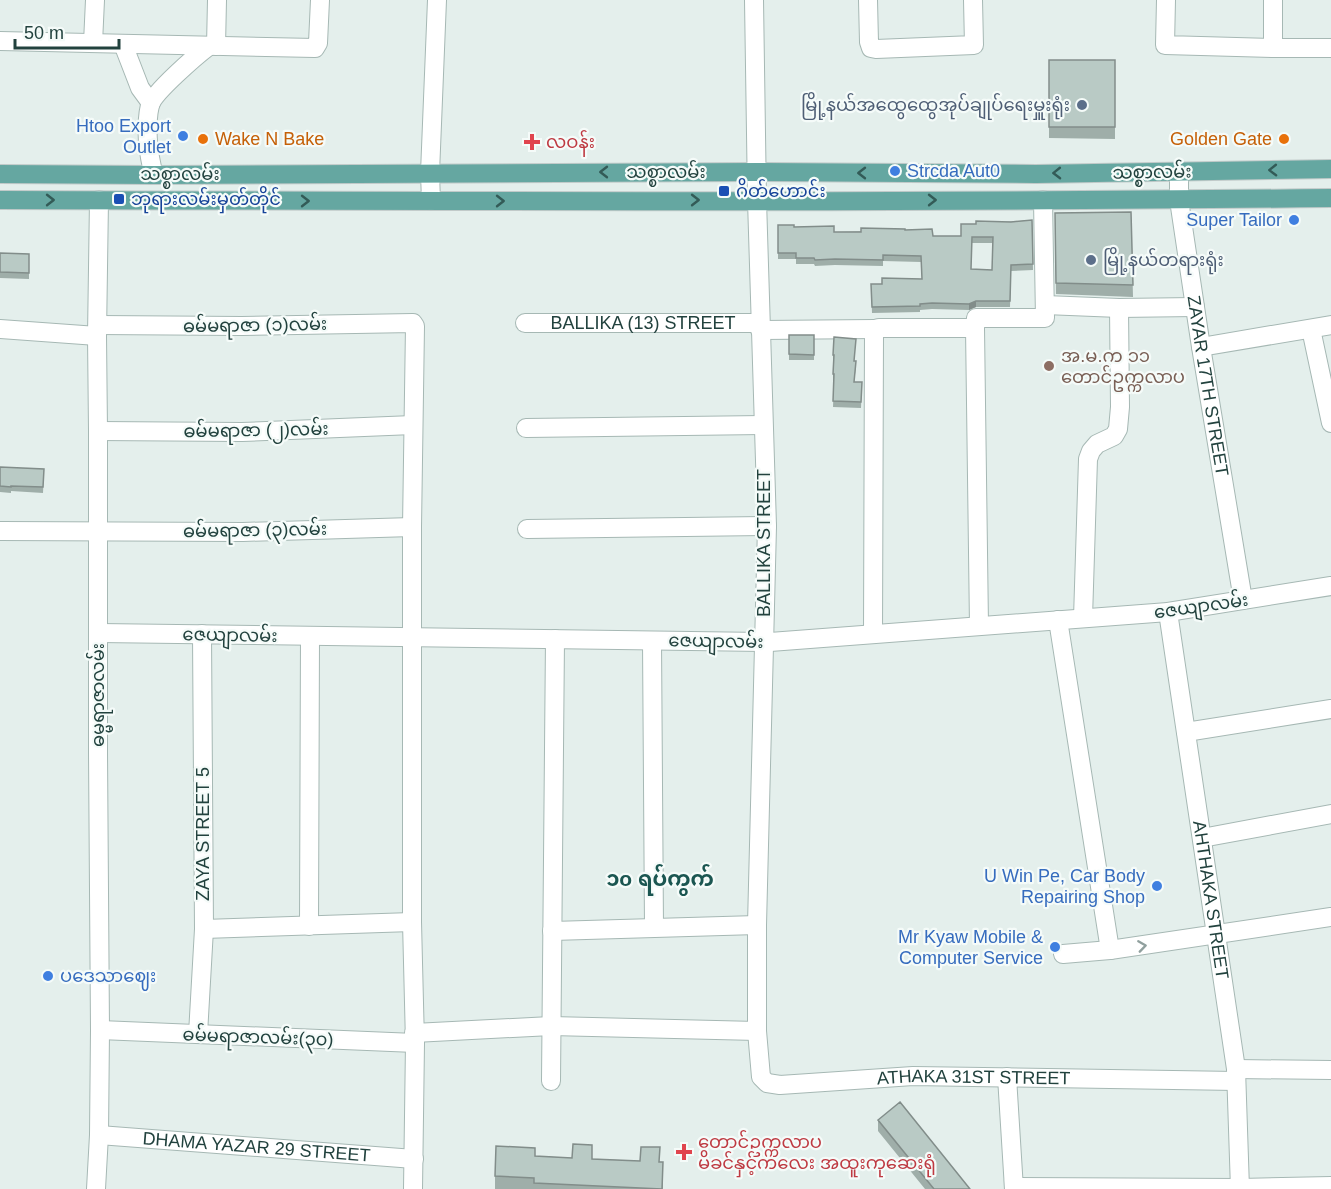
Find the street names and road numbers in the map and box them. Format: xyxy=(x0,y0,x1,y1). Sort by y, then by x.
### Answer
street label: သစ္စာလမ်း xyxy=(1112,158,1192,188)
street label: သစ္စာလမ်း xyxy=(626,159,706,187)
street label: သစ္စာလမ်း xyxy=(140,161,220,189)
street label: ZAYAR 17TH STREET xyxy=(1183,294,1232,477)
street label: ဓမ်မရာဇာ (၁)လမ်း xyxy=(183,311,327,341)
street label: BALLIKA (13) STREET xyxy=(550,313,736,333)
street label: ဓမ်မရာဇာ (၂)လမ်း xyxy=(183,416,329,446)
street label: BALLIKA STREET xyxy=(754,469,774,617)
street label: ဓမ်မရာဇာ (၃)လမ်း xyxy=(183,516,327,546)
street label: ဇေယျာလမ်း xyxy=(1152,587,1250,627)
street label: ဇေယျာလမ်း xyxy=(182,621,278,651)
street label: ဇေယျာလမ်း xyxy=(668,627,764,657)
street label: ဓမ္မရာဇာလမ်း xyxy=(85,643,113,747)
street label: ZAYA STREET 5 xyxy=(193,767,213,901)
street label: AHTHAKA STREET xyxy=(1189,819,1233,980)
street label: ဓမ်မရာဇာလမ်း(၃၀) xyxy=(182,1021,334,1055)
street label: ATHAKA 31ST STREET xyxy=(876,1066,1070,1088)
street label: DHAMA YAZAR 29 STREET xyxy=(142,1128,371,1166)

